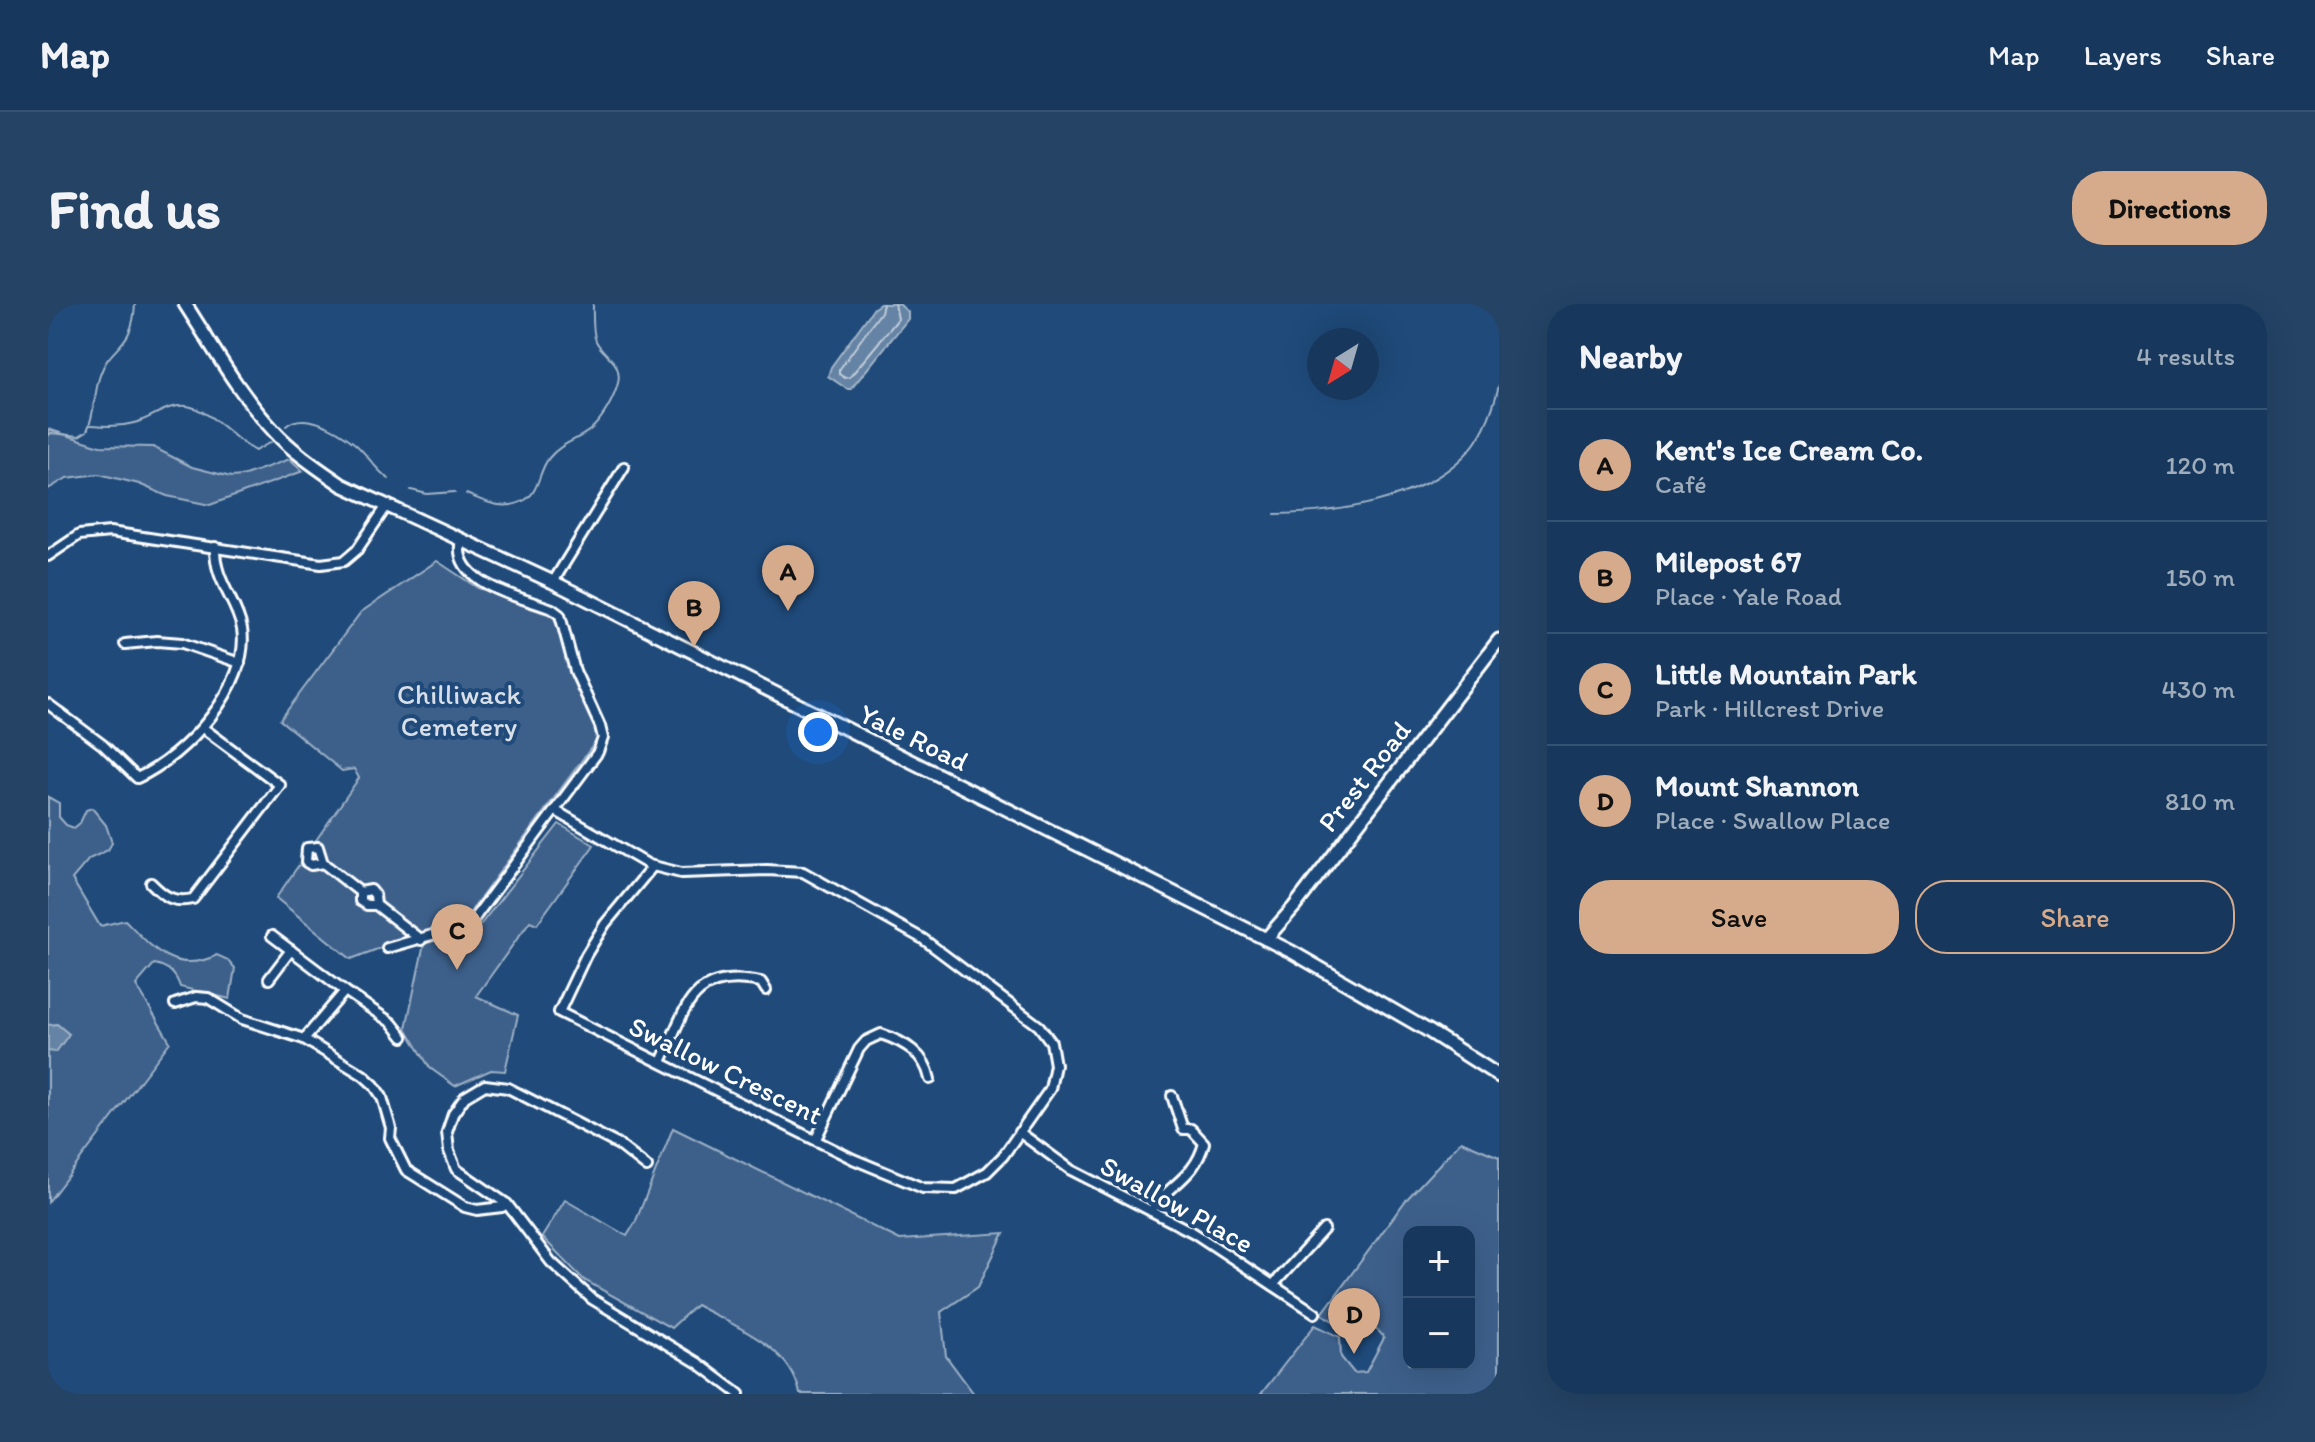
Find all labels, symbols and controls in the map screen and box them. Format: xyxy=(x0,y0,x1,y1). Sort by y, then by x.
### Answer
text: Map xyxy=(40,32,110,78)
text: Map xyxy=(1988,38,2040,72)
text: Layers xyxy=(2084,38,2162,72)
text: Share xyxy=(2206,38,2275,72)
button: Directions xyxy=(2072,171,2267,245)
text: Find us xyxy=(48,175,221,242)
north arrow xyxy=(1307,328,1379,400)
text: Nearby xyxy=(1579,336,1682,377)
text: 4 results xyxy=(2136,340,2235,372)
text: Kent's Ice Cream Co. xyxy=(1655,431,1923,468)
text: A xyxy=(1597,449,1613,481)
text: 120 m xyxy=(2166,449,2235,481)
text: Café xyxy=(1655,468,1707,500)
text: Milepost 67 xyxy=(1655,543,1801,580)
pin: A xyxy=(762,545,814,611)
text: B xyxy=(1597,561,1613,593)
text: 150 m xyxy=(2166,561,2235,593)
text: Place · Yale Road xyxy=(1655,580,1842,612)
pin: B xyxy=(668,581,720,647)
text: Little Mountain Park xyxy=(1655,655,1917,692)
text: C xyxy=(1597,673,1613,705)
text: 430 m xyxy=(2161,673,2235,705)
park label: Chilliwack Cemetery xyxy=(397,677,522,743)
text: Park · Hillcrest Drive xyxy=(1655,692,1884,724)
street label: Yale Road xyxy=(854,696,974,778)
your location xyxy=(798,712,838,752)
street label: Prest Road xyxy=(1310,713,1418,838)
text: Mount Shannon xyxy=(1655,767,1859,804)
text: D xyxy=(1596,785,1614,817)
text: 810 m xyxy=(2165,785,2235,817)
text: Place · Swallow Place xyxy=(1655,804,1890,836)
button: Save xyxy=(1579,880,1899,954)
button: Share xyxy=(1915,880,2235,954)
pin: C xyxy=(431,904,483,970)
street label: Swallow Crescent xyxy=(624,1008,828,1132)
street label: Swallow Place xyxy=(1095,1148,1259,1260)
map controls xyxy=(1403,1226,1475,1370)
button: + xyxy=(1403,1226,1475,1298)
pin: D xyxy=(1328,1288,1380,1354)
button: − xyxy=(1403,1298,1475,1370)

